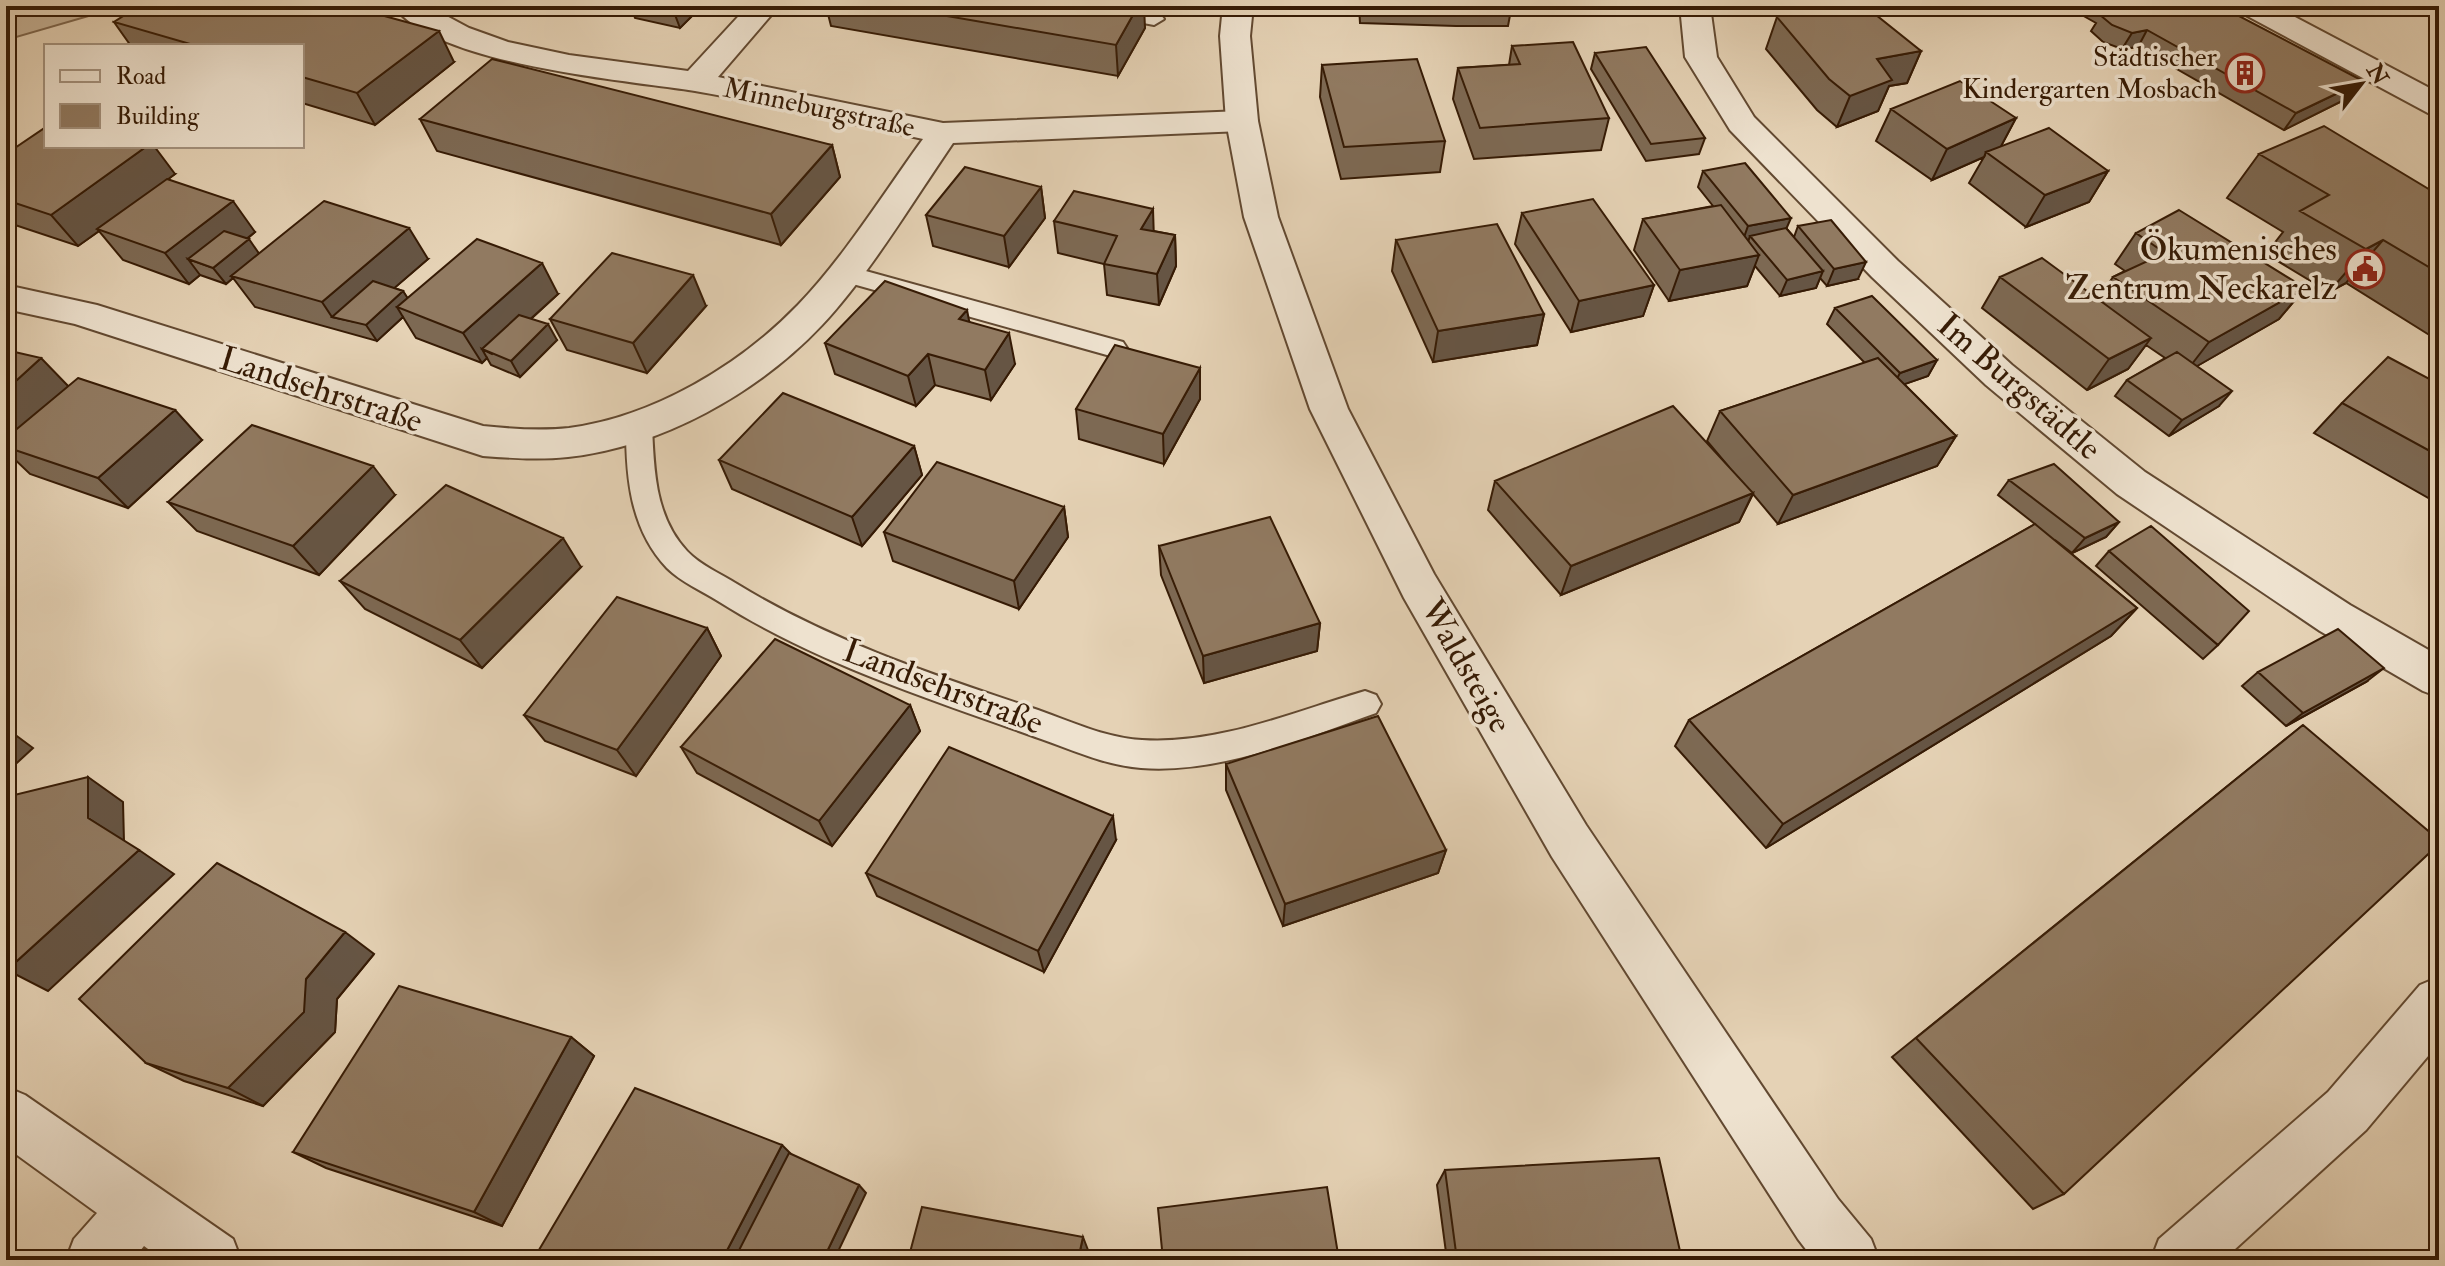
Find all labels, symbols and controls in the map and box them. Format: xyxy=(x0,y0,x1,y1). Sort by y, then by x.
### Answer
place label: Städtischer Kindergarten Mosbach xyxy=(1962,40,2218,107)
legend xyxy=(44,44,304,148)
north arrow xyxy=(2321,44,2401,124)
building icon: Städtischer Kindergarten Mosbach xyxy=(2224,52,2266,94)
text: N xyxy=(2360,58,2395,90)
text: Road xyxy=(116,61,166,92)
street label: Minneburgstraße xyxy=(720,71,918,145)
text: Building xyxy=(116,101,200,132)
place label: Ökumenisches Zentrum Neckarelz xyxy=(2066,228,2337,310)
public building icon: Ökumenisches Zentrum Neckarelz xyxy=(2344,248,2386,290)
street label: Im Burgstädtle xyxy=(1928,304,2110,470)
street label: Landsehrstraße xyxy=(214,337,428,443)
street label: Waldsteige xyxy=(1410,590,1522,741)
street label: Landsehrstraße xyxy=(837,629,1049,745)

